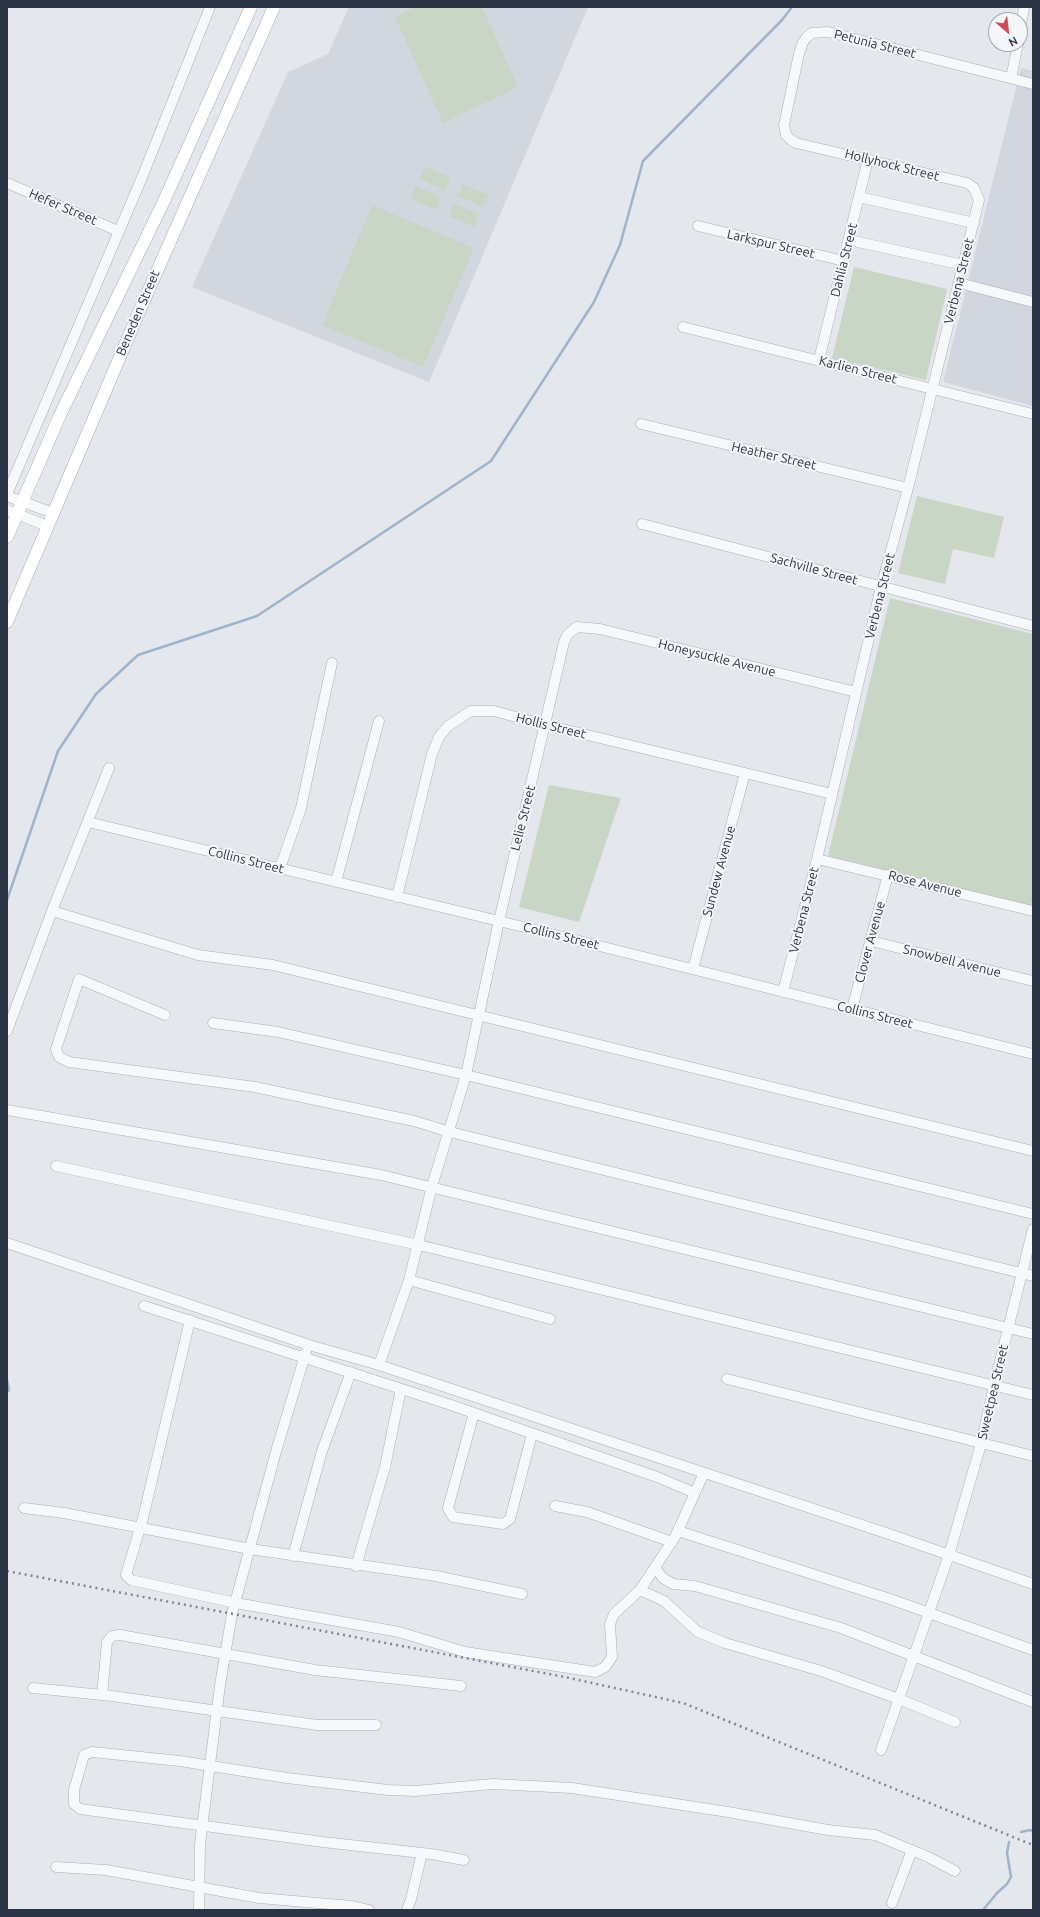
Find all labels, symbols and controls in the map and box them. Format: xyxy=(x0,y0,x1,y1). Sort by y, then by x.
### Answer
north arrow xyxy=(988,12,1028,52)
street label: Petunia Street xyxy=(832,26,918,62)
text: N xyxy=(1007,34,1020,49)
street label: Hollyhock Street xyxy=(843,146,941,184)
street label: Hefer Street xyxy=(27,186,99,228)
street label: Dahlia Street xyxy=(827,221,861,299)
street label: Larkspur Street xyxy=(726,226,816,262)
street label: Verbena Street xyxy=(941,236,977,326)
street label: Beneden Street xyxy=(113,268,163,358)
street label: Karlien Street xyxy=(817,353,899,387)
street label: Heather Street xyxy=(730,439,818,473)
street label: Sachville Street xyxy=(769,550,859,588)
street label: Verbena Street xyxy=(862,551,898,641)
street label: Honeysuckle Avenue xyxy=(657,636,777,680)
street label: Hollis Street xyxy=(514,710,588,742)
street label: Lelie Street xyxy=(507,784,539,852)
street label: Sundew Avenue xyxy=(699,824,739,918)
street label: Collins Street xyxy=(206,843,286,877)
street label: Verbena Street xyxy=(786,865,822,955)
street label: Rose Avenue xyxy=(887,867,963,901)
street label: Clover Avenue xyxy=(852,899,888,985)
street label: Collins Street xyxy=(521,919,601,953)
street label: Snowbell Avenue xyxy=(901,941,1003,981)
street label: Collins Street xyxy=(835,998,915,1032)
street label: Sweetpea Street xyxy=(974,1343,1012,1441)

